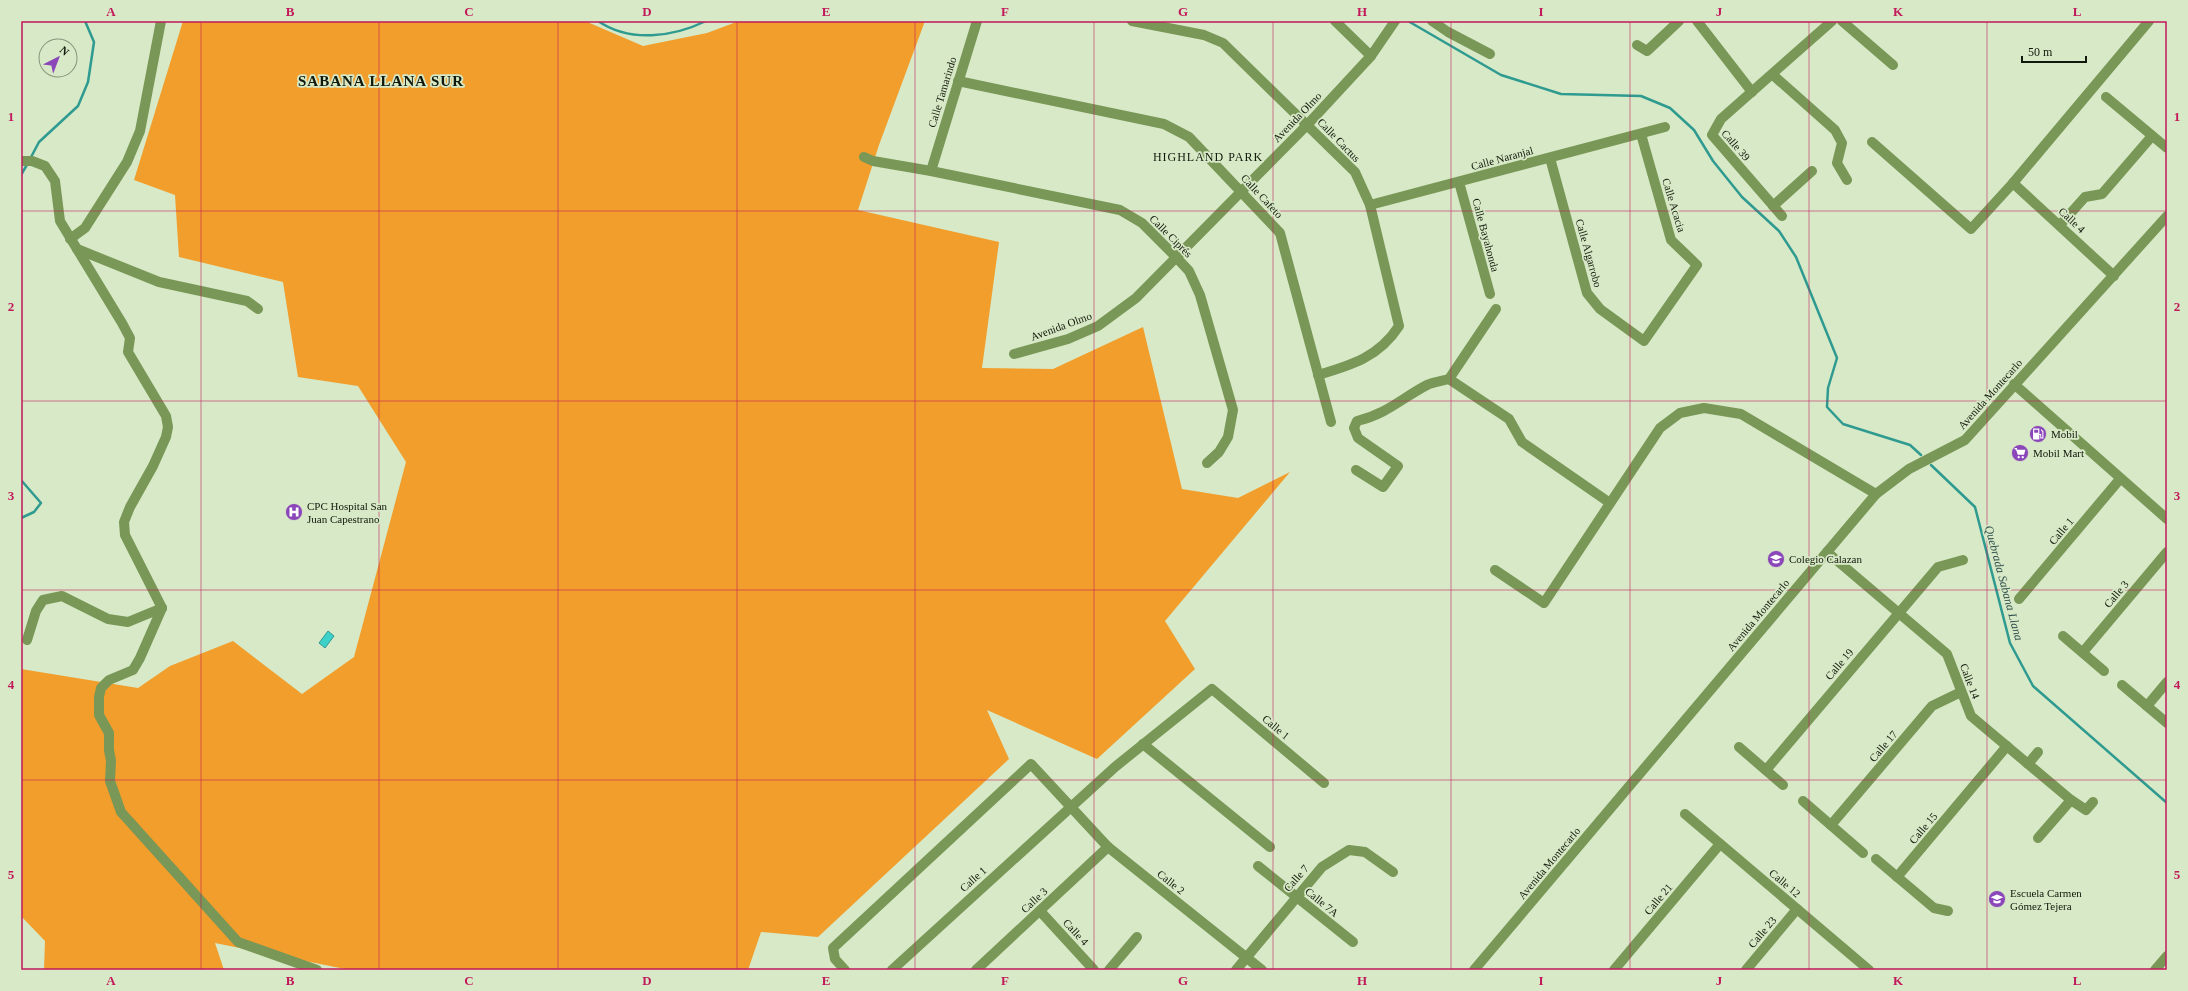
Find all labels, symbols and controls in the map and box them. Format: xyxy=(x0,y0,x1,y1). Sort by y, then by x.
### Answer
text: A xyxy=(106,4,116,19)
text: B xyxy=(286,4,295,19)
text: C xyxy=(464,4,474,19)
text: D xyxy=(642,4,652,19)
text: E xyxy=(822,4,830,19)
text: F xyxy=(1001,4,1009,19)
text: G xyxy=(1178,4,1188,19)
text: H xyxy=(1357,4,1367,19)
text: I xyxy=(1538,4,1544,19)
text: J xyxy=(1716,4,1723,19)
text: K xyxy=(1893,4,1904,19)
text: L xyxy=(2073,4,2082,19)
north arrow xyxy=(38,38,78,78)
scale bar xyxy=(2022,38,2086,64)
text: N xyxy=(58,43,72,58)
text: 50 m xyxy=(2028,45,2053,59)
street label: Calle Tamarindo xyxy=(926,55,959,129)
district label: SABANA LLANA SUR xyxy=(298,73,464,89)
street label: Avenida Olmo xyxy=(1270,89,1324,144)
text: 1 xyxy=(8,109,14,124)
text: 1 xyxy=(2174,109,2180,124)
street label: Calle Cactus xyxy=(1315,116,1363,164)
street label: Calle 39 xyxy=(1719,127,1753,163)
street label: Calle Naranjal xyxy=(1470,144,1534,172)
district label: HIGHLAND PARK xyxy=(1153,150,1263,164)
street label: Calle Cafeto xyxy=(1239,172,1286,221)
street label: Calle Acacia xyxy=(1660,177,1688,234)
street label: Calle Bayahonda xyxy=(1470,197,1502,273)
street label: Calle 4 xyxy=(2056,205,2088,235)
street label: Calle Ciprés xyxy=(1147,212,1195,260)
street label: Calle Algarrobo xyxy=(1574,217,1605,289)
text: 2 xyxy=(8,299,14,314)
text: 2 xyxy=(2174,299,2180,314)
street label: Avenida Olmo xyxy=(1029,309,1094,343)
street label: Avenida Montecarlo xyxy=(1955,356,2025,431)
fuel station icon: Mobil xyxy=(2028,424,2048,444)
place label: Mobil xyxy=(2051,428,2078,440)
supermarket icon: Mobil Mart xyxy=(2010,443,2030,463)
place label: Mobil Mart xyxy=(2033,447,2084,459)
text: 3 xyxy=(8,488,15,503)
text: 3 xyxy=(2174,488,2181,503)
place label: CPC Hospital San Juan Capestrano xyxy=(307,500,388,525)
hospital icon: CPC Hospital San Juan Capestrano xyxy=(284,502,304,522)
street label: Calle 1 xyxy=(2046,515,2076,547)
water label: Quebrada Sabana Llana xyxy=(1982,524,2026,642)
school or university icon: Colegio Calazan xyxy=(1766,549,1786,569)
place label: Colegio Calazan xyxy=(1789,553,1863,565)
street label: Avenida Montecarlo xyxy=(1725,576,1792,653)
street label: Calle 3 xyxy=(2101,578,2131,610)
street label: Calle 19 xyxy=(1823,646,1856,682)
street label: Calle 14 xyxy=(1958,662,1982,701)
text: 4 xyxy=(8,677,15,692)
text: 4 xyxy=(2174,677,2181,692)
street label: Calle 1 xyxy=(1260,712,1292,742)
street label: Calle 17 xyxy=(1867,728,1900,764)
street label: Calle 15 xyxy=(1907,810,1940,846)
street label: Avenida Montecarlo xyxy=(1516,824,1583,901)
street label: Calle 7 xyxy=(1281,862,1311,894)
street label: Calle 1 xyxy=(957,864,989,894)
text: 5 xyxy=(8,867,15,882)
street label: Calle 2 xyxy=(1155,867,1187,897)
street label: Calle 12 xyxy=(1767,867,1803,899)
text: 5 xyxy=(2174,867,2181,882)
street label: Calle 21 xyxy=(1642,881,1674,917)
street label: Calle 3 xyxy=(1018,885,1050,915)
street label: Calle 7A xyxy=(1303,885,1341,919)
place label: Escuela Carmen Gómez Tejera xyxy=(2010,887,2082,912)
school or university icon: Escuela Carmen Gómez Tejera xyxy=(1987,889,2007,909)
street label: Calle 23 xyxy=(1746,914,1779,950)
street label: Calle 4 xyxy=(1061,916,1091,948)
text: A xyxy=(106,973,116,988)
text: B xyxy=(286,973,295,988)
text: C xyxy=(464,973,474,988)
text: D xyxy=(642,973,652,988)
text: E xyxy=(822,973,830,988)
text: F xyxy=(1001,973,1009,988)
text: G xyxy=(1178,973,1188,988)
text: H xyxy=(1357,973,1367,988)
text: I xyxy=(1538,973,1544,988)
text: J xyxy=(1716,973,1723,988)
text: K xyxy=(1893,973,1904,988)
text: L xyxy=(2073,973,2082,988)

